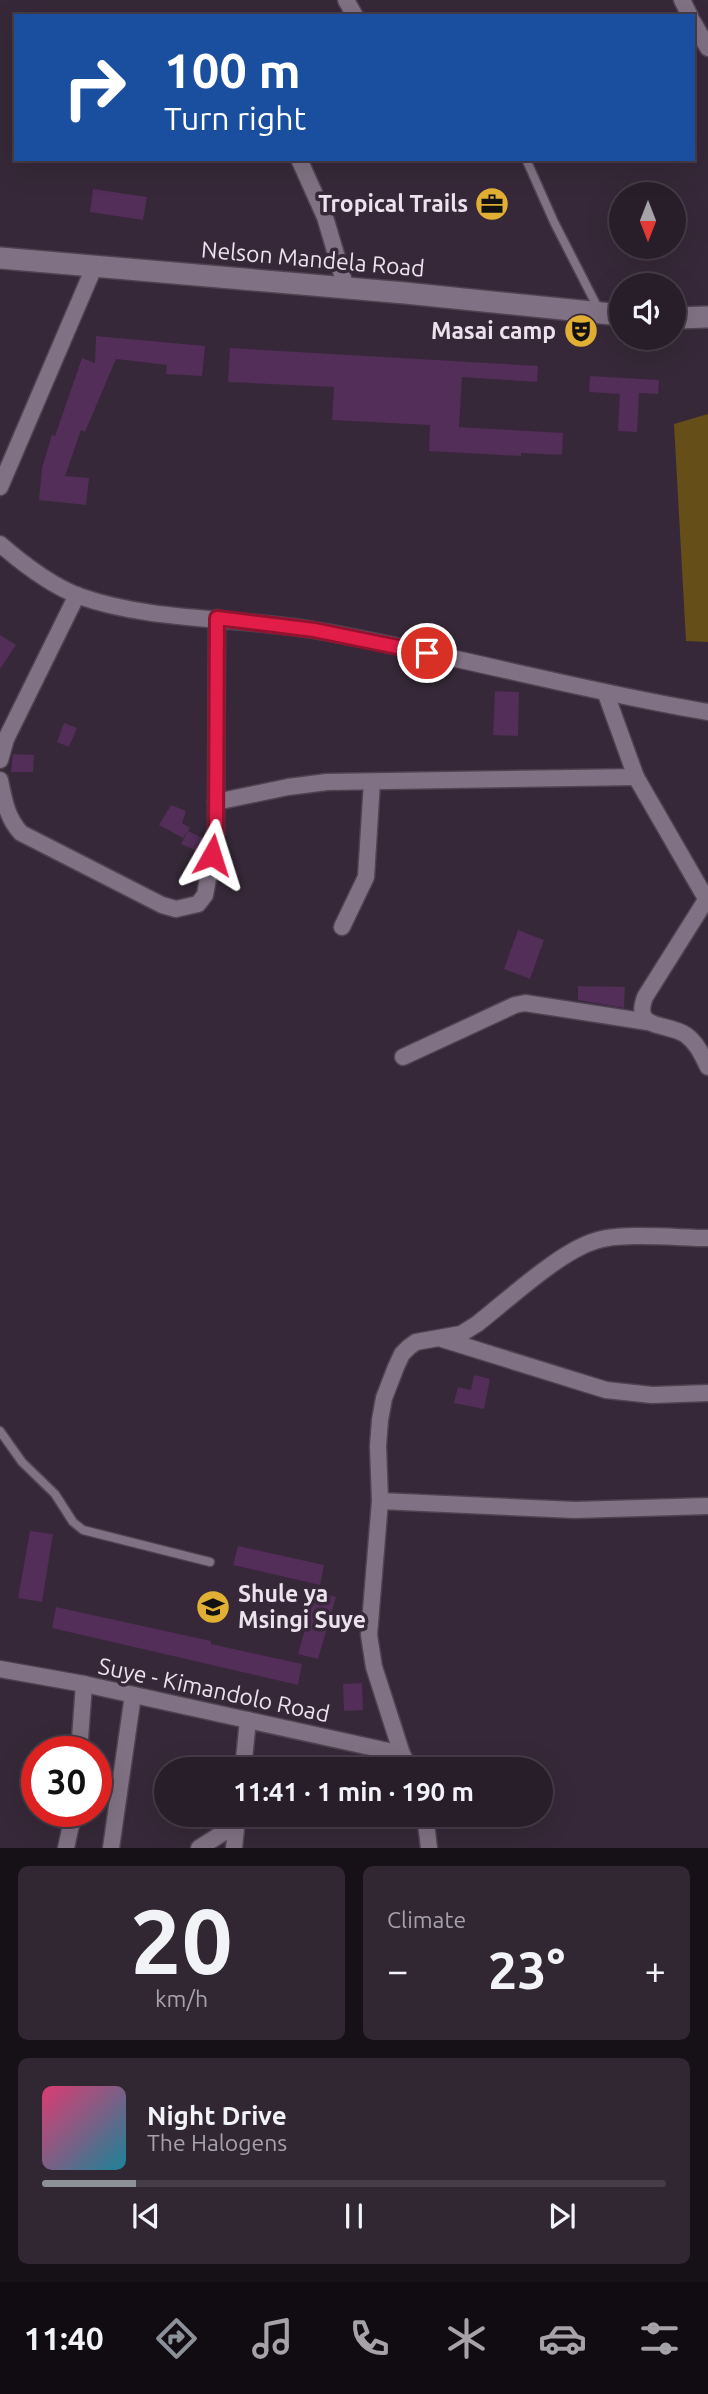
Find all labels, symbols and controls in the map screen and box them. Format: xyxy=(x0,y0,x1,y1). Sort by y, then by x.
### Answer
icon: right xyxy=(49,42,140,133)
text: 100 m xyxy=(164,42,301,97)
text: Turn right xyxy=(164,100,306,136)
north arrow xyxy=(609,182,686,259)
map controls xyxy=(609,182,686,350)
office icon: Tropical Trails xyxy=(473,185,511,223)
place label: Tropical Trails xyxy=(318,191,468,216)
street label: Nelson Mandela Road xyxy=(200,236,426,281)
button: sound xyxy=(609,273,686,350)
theatre icon: Masai camp xyxy=(562,312,600,350)
place label: Masai camp xyxy=(431,318,556,343)
pin xyxy=(397,623,457,683)
icon: arrive xyxy=(408,634,446,672)
position arrow xyxy=(175,818,249,892)
place label: Shule ya Msingi Suye xyxy=(238,1581,366,1632)
school or university icon: Shule ya Msingi Suye xyxy=(194,1588,232,1626)
street label: Suye - Kimandolo Road xyxy=(96,1653,332,1726)
speed limit sign: 30 xyxy=(21,1736,112,1827)
text: 11:41 · 1 min · 190 m xyxy=(233,1777,474,1806)
text: 20 xyxy=(130,1889,233,1991)
text: Climate xyxy=(387,1907,466,1932)
text: 23° xyxy=(488,1941,565,1999)
text: − xyxy=(387,1949,408,1991)
text: + xyxy=(645,1949,666,1991)
text: km/h xyxy=(155,1986,208,2011)
text: Night Drive xyxy=(147,2101,287,2130)
text: The Halogens xyxy=(147,2130,287,2155)
icon: previous xyxy=(127,2197,165,2235)
icon: pause xyxy=(335,2197,373,2235)
icon: next xyxy=(543,2197,581,2235)
icon: directions xyxy=(152,2314,201,2363)
icon: music xyxy=(248,2314,297,2363)
icon: phone xyxy=(345,2314,394,2363)
icon: climate xyxy=(442,2314,491,2363)
icon: car xyxy=(538,2314,587,2363)
icon: filters xyxy=(635,2314,684,2363)
text: 11:40 xyxy=(24,2320,104,2356)

